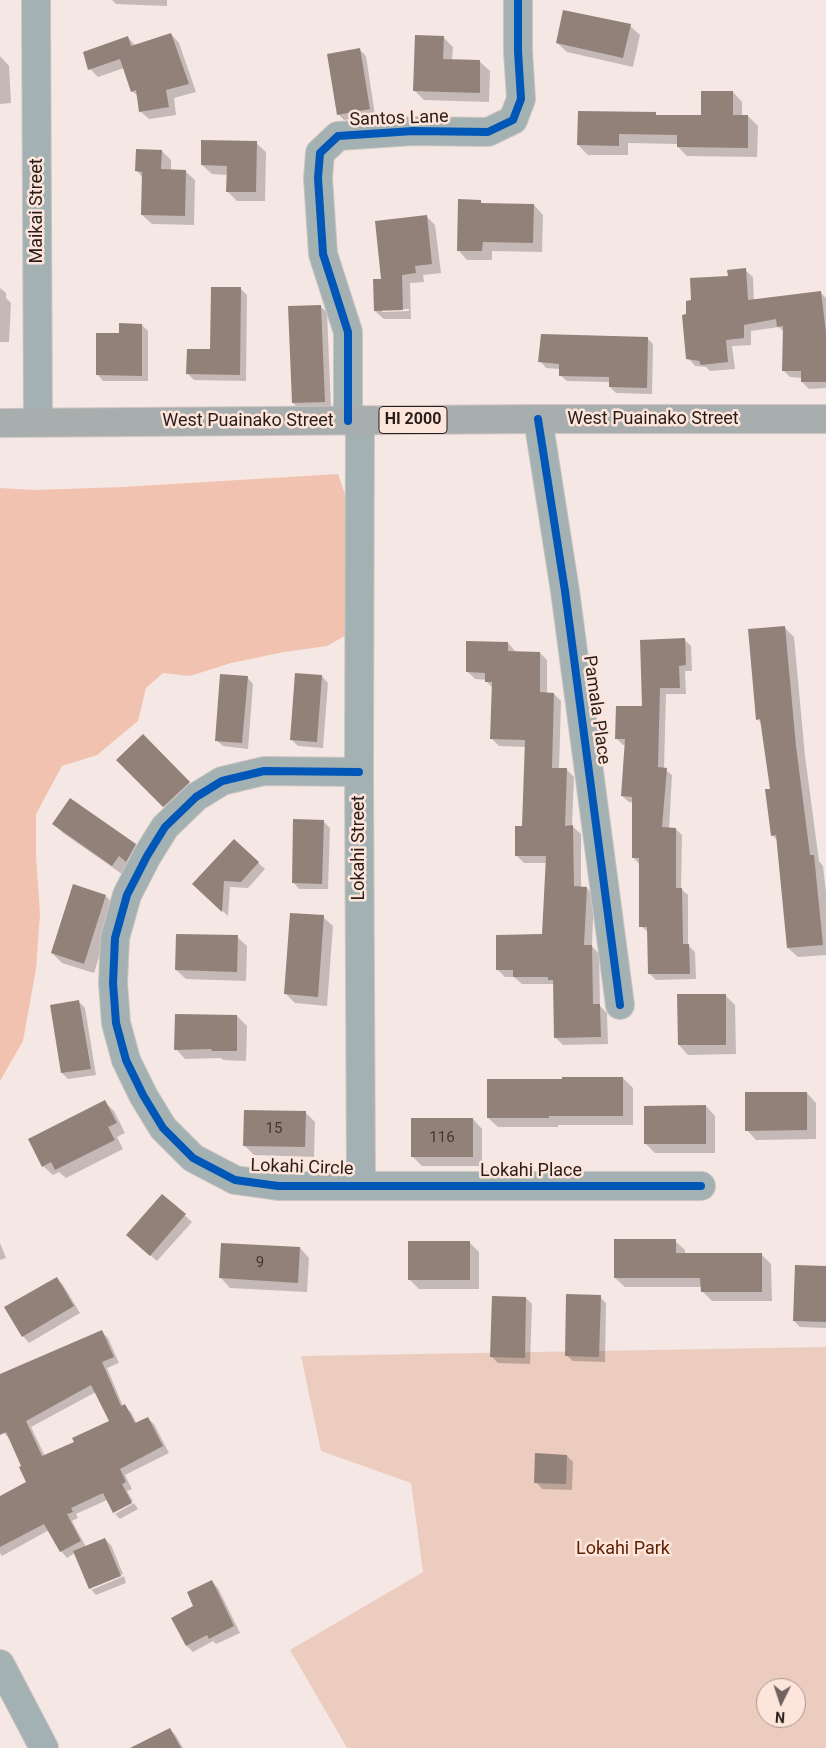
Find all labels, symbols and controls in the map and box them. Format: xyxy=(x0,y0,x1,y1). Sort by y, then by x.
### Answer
street label: Santos Lane xyxy=(349,106,449,132)
street label: Maikai Street xyxy=(26,158,48,264)
road number: HI 2000 xyxy=(379,406,447,434)
street label: West Puainako Street xyxy=(567,408,739,430)
street label: West Puainako Street xyxy=(162,410,334,432)
street label: Pamala Place xyxy=(578,654,614,766)
street label: Lokahi Street xyxy=(348,795,370,901)
house number: 15 xyxy=(266,1120,282,1138)
house number: 116 xyxy=(429,1129,455,1147)
street label: Lokahi Circle xyxy=(250,1155,354,1181)
street label: Lokahi Place xyxy=(480,1160,582,1182)
house number: 9 xyxy=(256,1254,264,1272)
park label: Lokahi Park xyxy=(576,1538,670,1560)
north arrow xyxy=(756,1678,806,1728)
text: N xyxy=(775,1709,786,1725)

